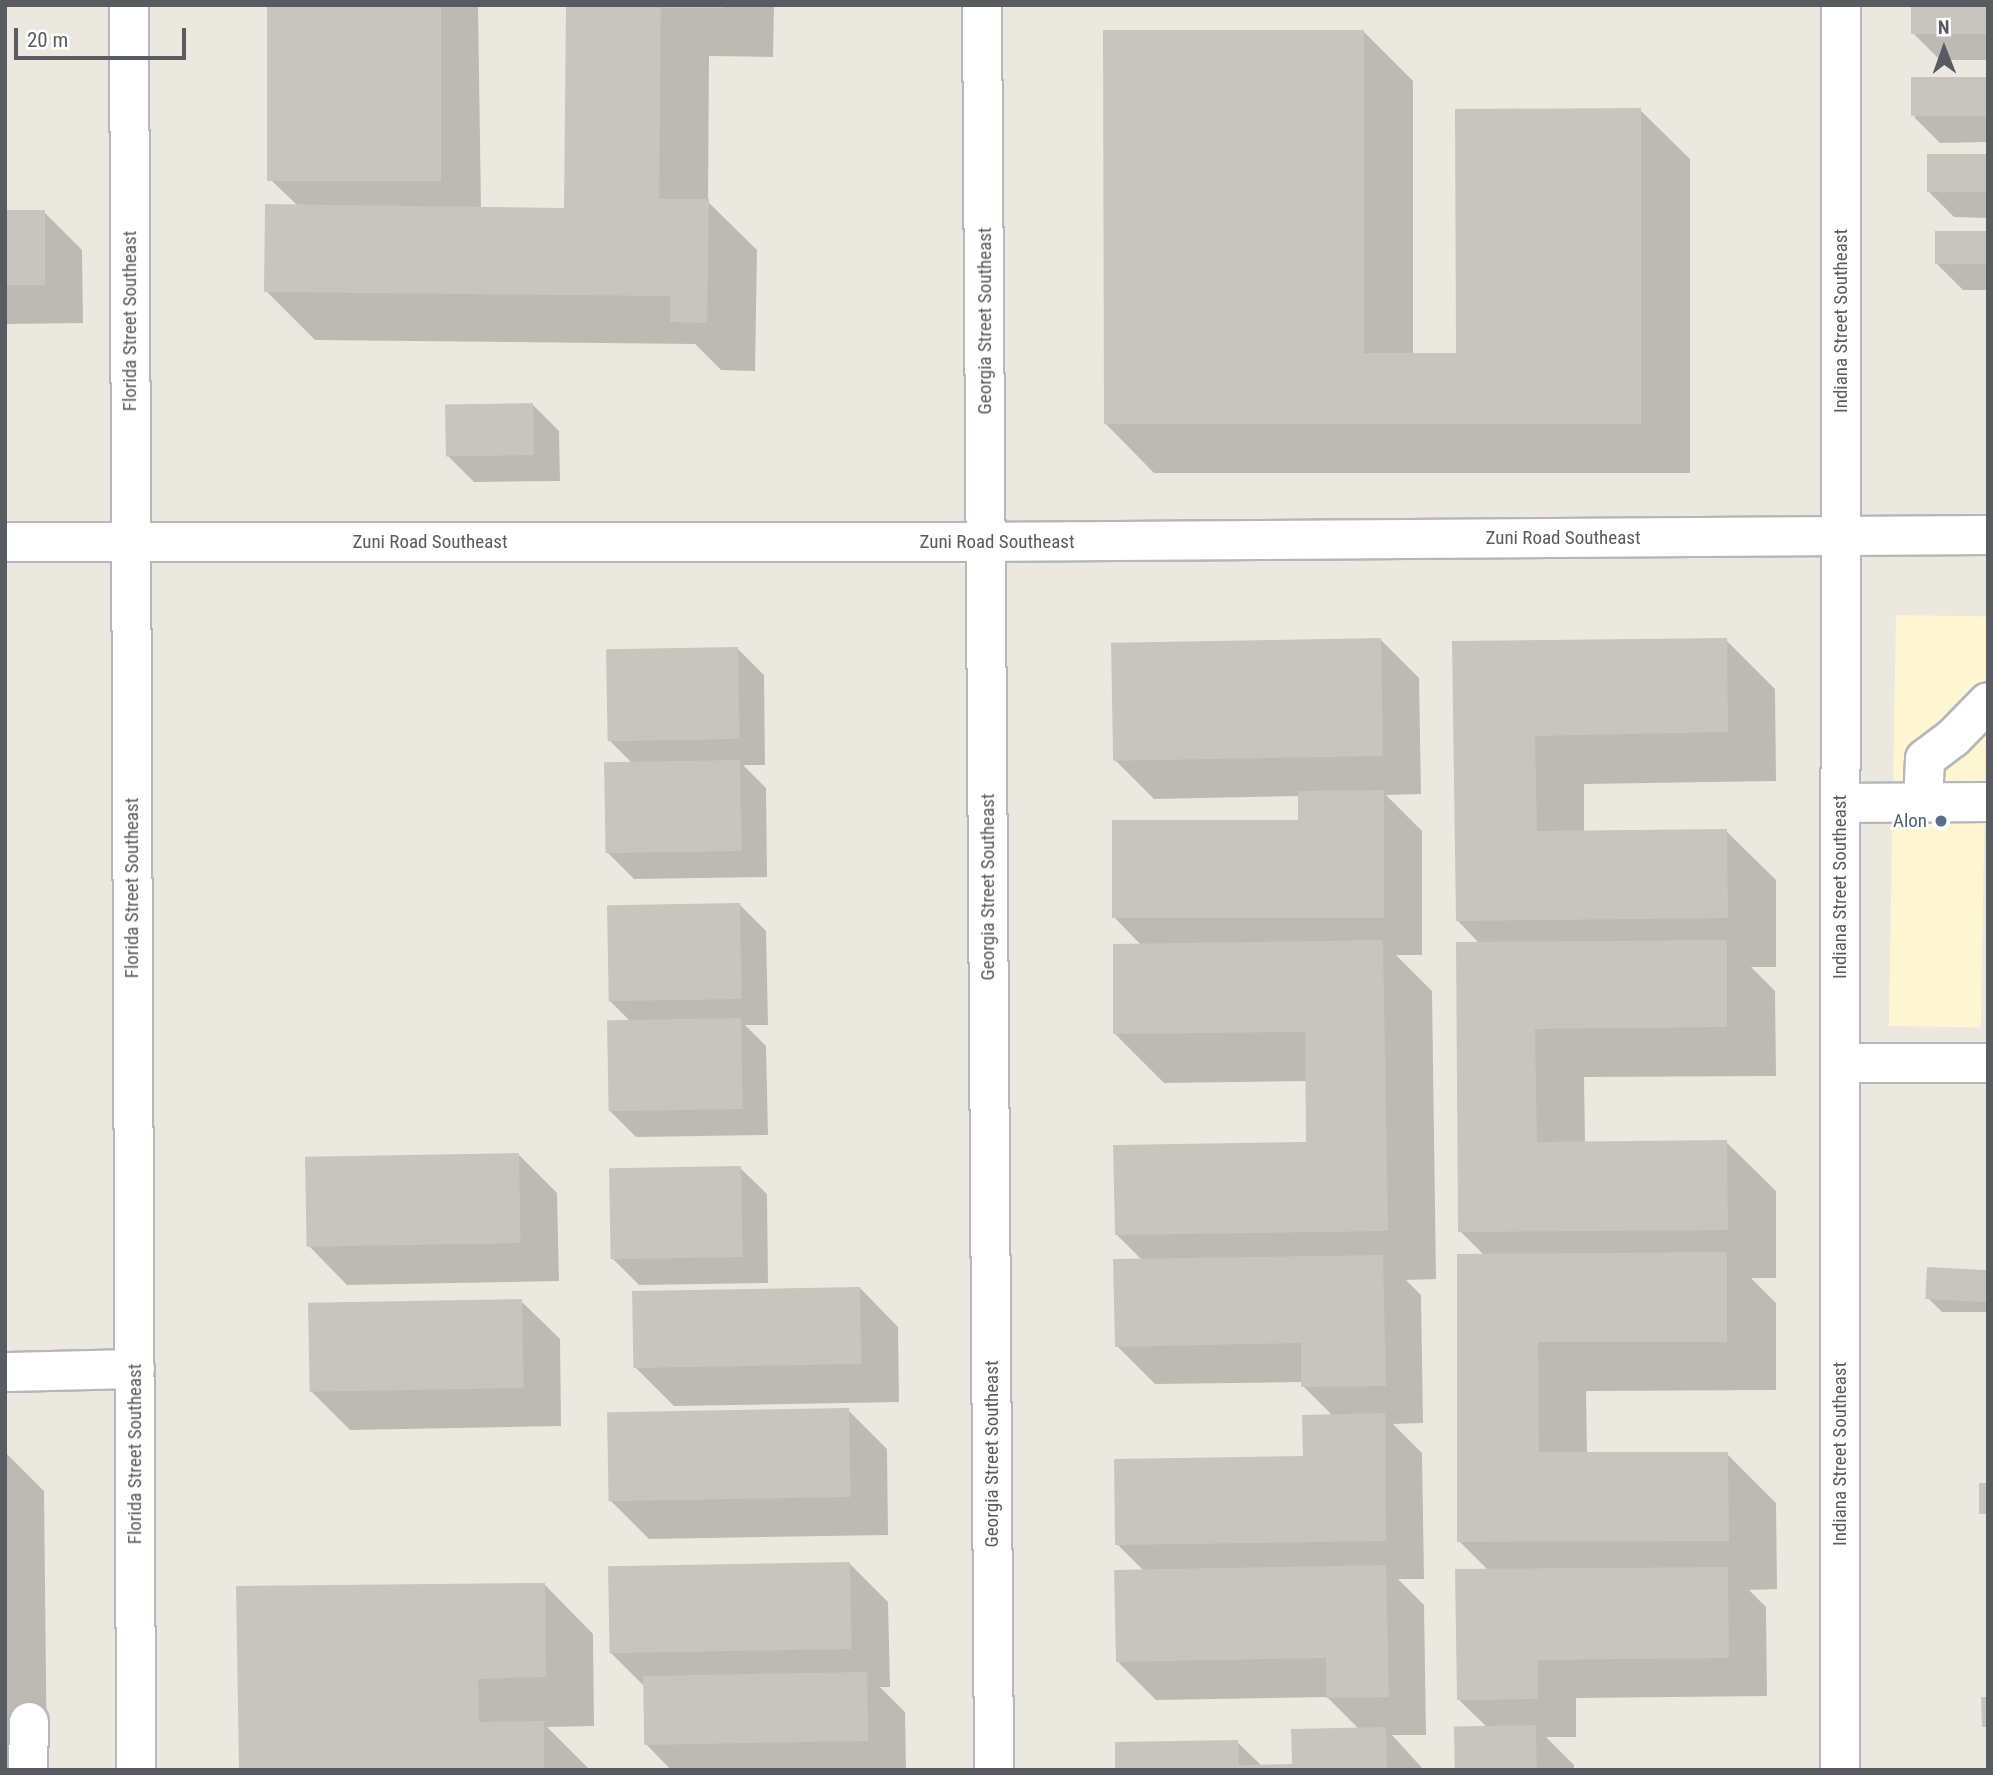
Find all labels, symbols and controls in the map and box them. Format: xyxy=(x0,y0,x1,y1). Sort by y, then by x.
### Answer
scale bar xyxy=(18,14,189,58)
north arrow xyxy=(1909,14,1979,84)
text: N xyxy=(1938,16,1950,39)
text: 20 m xyxy=(27,28,68,52)
street label: Georgia Street Southeast xyxy=(974,227,996,415)
street label: Indiana Street Southeast xyxy=(1830,229,1852,413)
street label: Florida Street Southeast xyxy=(119,231,141,411)
street label: Zuni Road Southeast xyxy=(1485,527,1641,549)
street label: Zuni Road Southeast xyxy=(352,531,508,553)
street label: Zuni Road Southeast xyxy=(919,531,1075,553)
street label: Georgia Street Southeast xyxy=(977,793,999,981)
street label: Indiana Street Southeast xyxy=(1829,795,1851,979)
street label: Florida Street Southeast xyxy=(121,798,143,978)
place label: Alon xyxy=(1893,810,1927,832)
marker: Alon xyxy=(1933,813,1949,829)
street label: Georgia Street Southeast xyxy=(981,1360,1003,1548)
street label: Indiana Street Southeast xyxy=(1829,1362,1851,1546)
street label: Florida Street Southeast xyxy=(124,1364,146,1544)

